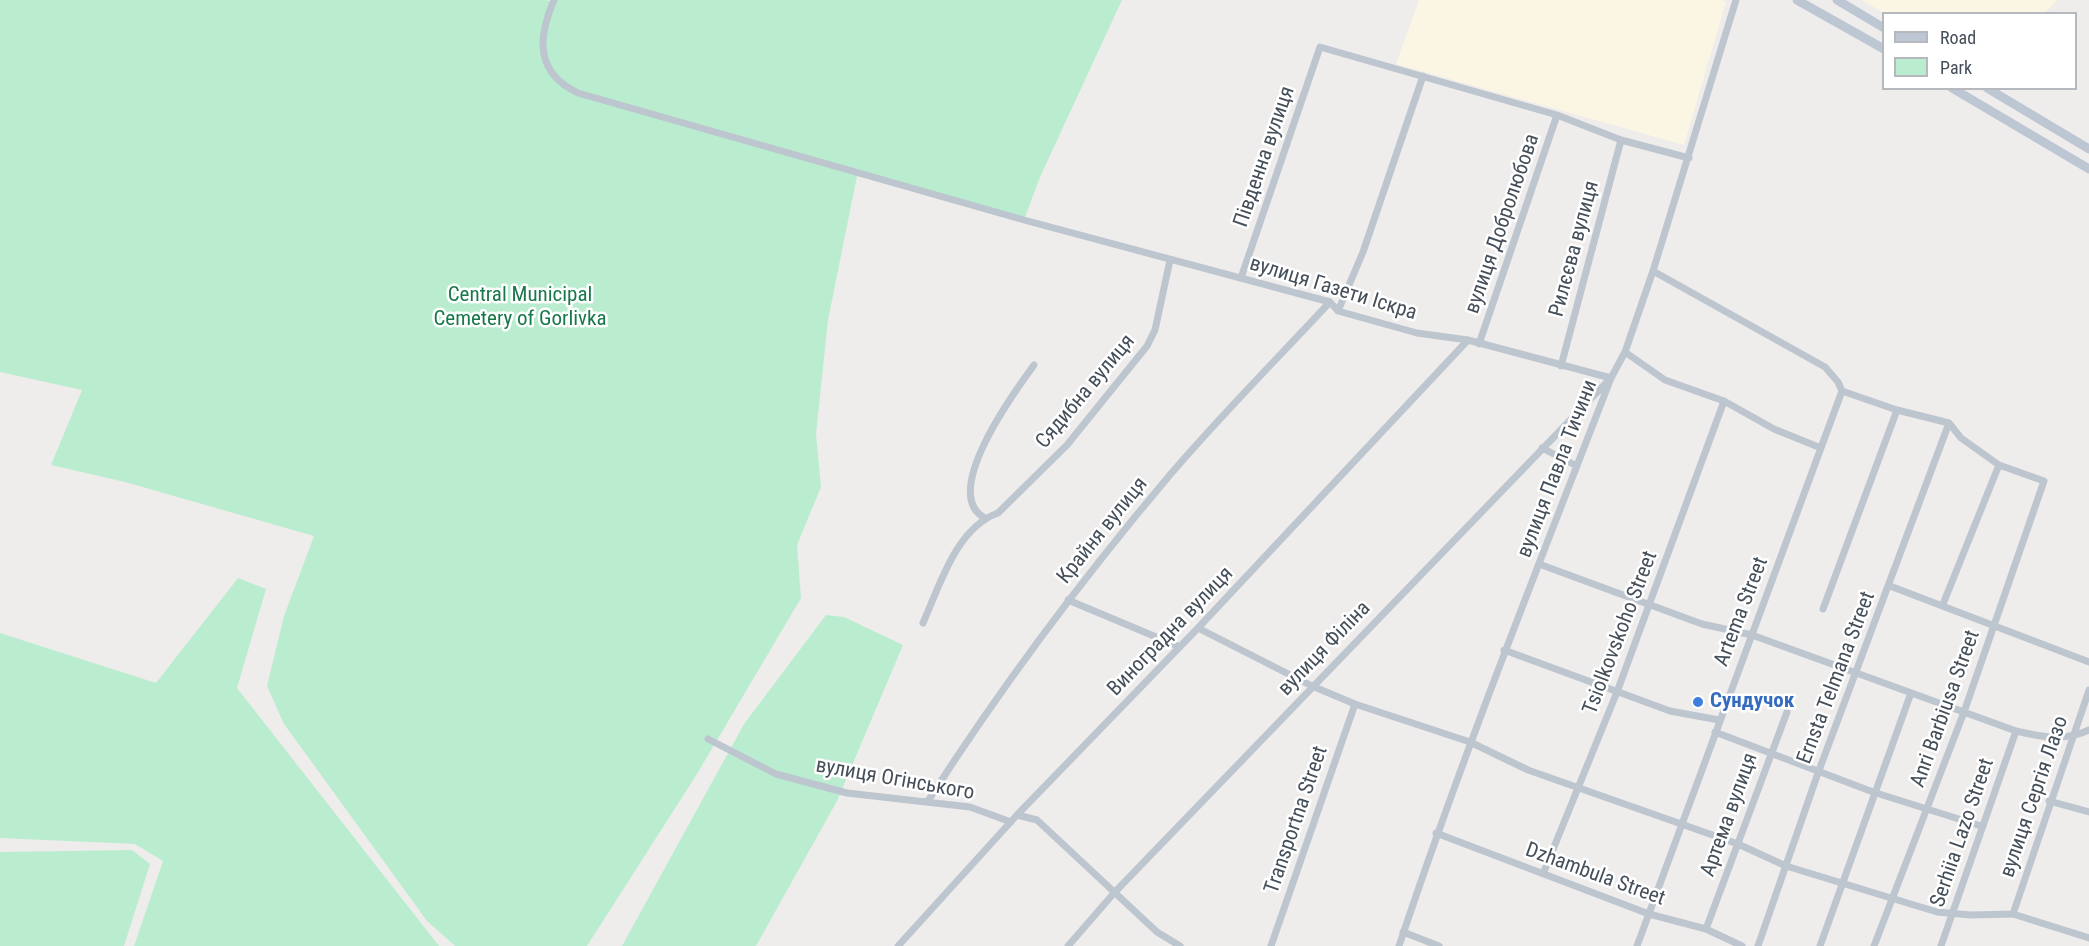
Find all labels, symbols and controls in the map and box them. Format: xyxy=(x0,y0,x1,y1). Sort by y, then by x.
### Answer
legend xyxy=(1882,12,2077,90)
text: Road xyxy=(1940,27,1976,48)
text: Park xyxy=(1940,57,1972,78)
street label: Південна вулиця xyxy=(1229,83,1301,231)
street label: вулиця Добролюбова xyxy=(1460,131,1546,317)
street label: Рилєєва вулиця xyxy=(1545,178,1605,320)
street label: вулиця Газети Іскра xyxy=(1246,252,1420,326)
park label: Central Municipal Cemetery of Gorlivka xyxy=(433,283,607,333)
street label: Сядибна вулиця xyxy=(1031,330,1141,454)
street label: вулиця Павла Тичини xyxy=(1513,377,1603,561)
street label: Крайня вулиця xyxy=(1052,473,1154,589)
street label: Tsiolkovskoho Street xyxy=(1578,548,1664,718)
street label: Artema Street xyxy=(1710,554,1774,670)
street label: Виноградна вулиця xyxy=(1103,562,1239,702)
street label: Ernsta Telmana Street xyxy=(1793,588,1881,768)
street label: вулиця Філіна xyxy=(1274,597,1376,701)
street label: Anri Barbiusa Street xyxy=(1906,627,1986,791)
place label: Сундучок xyxy=(1710,689,1794,715)
marker: Сундучок xyxy=(1691,695,1705,709)
street label: вулиця Сергія Лазо xyxy=(1996,713,2074,881)
street label: Transportna Street xyxy=(1260,743,1334,897)
street label: Артема вулиця xyxy=(1696,750,1764,880)
street label: вулиця Огінського xyxy=(814,754,976,806)
street label: Serhiia Lazo Street xyxy=(1926,755,2000,911)
street label: Dzhambula Street xyxy=(1522,838,1668,912)

